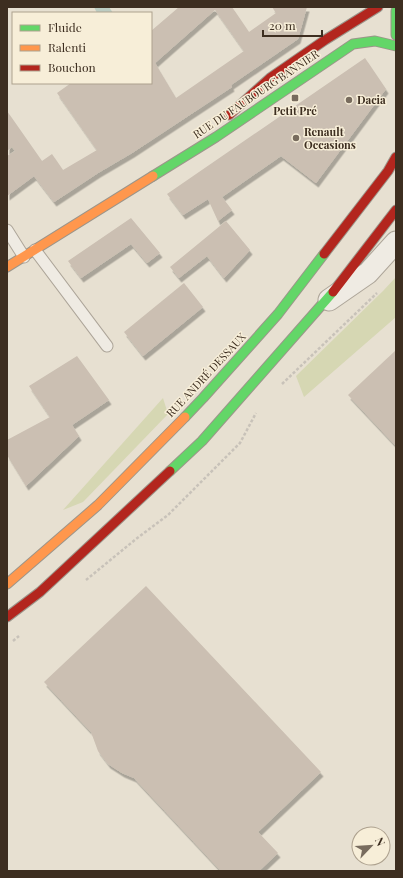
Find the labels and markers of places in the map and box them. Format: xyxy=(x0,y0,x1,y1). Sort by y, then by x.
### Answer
place label: Dacia xyxy=(357,92,386,107)
marker: Petit Pré xyxy=(290,93,300,103)
marker: Dacia xyxy=(344,95,354,105)
place label: Petit Pré xyxy=(273,103,317,118)
place label: Renault Occasions xyxy=(304,124,356,152)
marker: Renault Occasions xyxy=(291,133,301,143)

